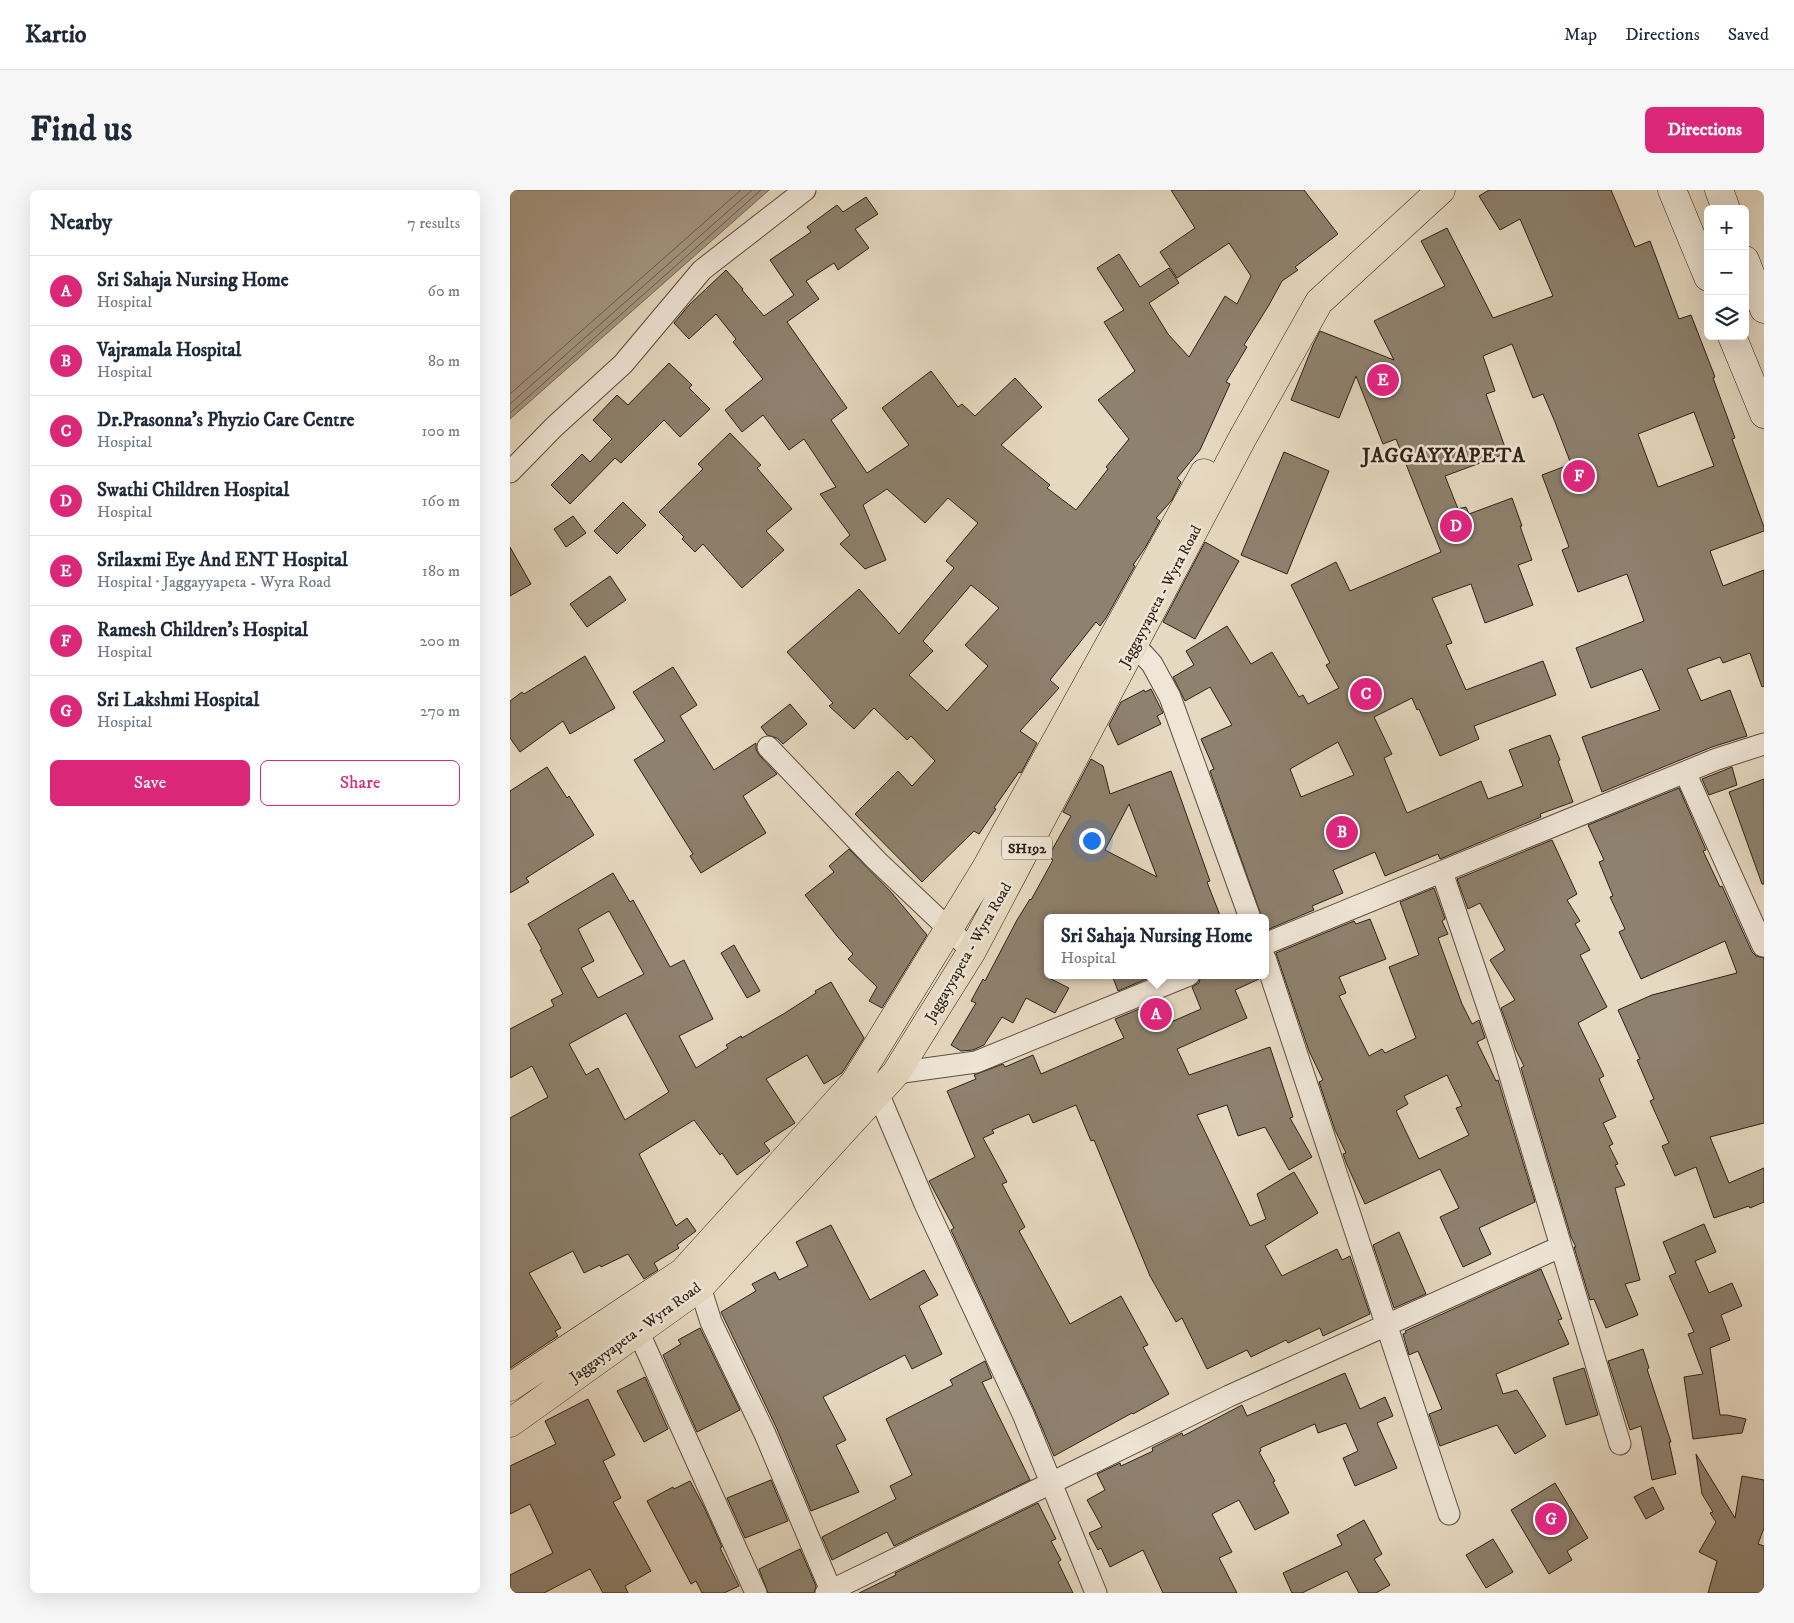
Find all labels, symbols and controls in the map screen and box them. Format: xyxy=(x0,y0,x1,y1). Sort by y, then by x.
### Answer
text: Kartio xyxy=(25,20,87,50)
text: Map xyxy=(1564,24,1597,46)
text: Directions xyxy=(1625,24,1700,46)
text: Saved xyxy=(1728,24,1769,46)
button: Directions xyxy=(1645,107,1764,153)
text: Find us xyxy=(30,108,132,152)
map controls xyxy=(1704,205,1749,340)
button: + xyxy=(1704,205,1749,250)
text: Nearby xyxy=(50,210,112,236)
text: 7 results xyxy=(407,213,460,233)
button: − xyxy=(1704,250,1749,295)
text: Sri Sahaja Nursing Home xyxy=(97,269,289,292)
text: A xyxy=(61,281,71,301)
text: 60 m xyxy=(428,281,460,301)
text: Hospital xyxy=(97,292,152,312)
button: layers xyxy=(1704,295,1749,340)
text: Vajramala Hospital xyxy=(97,339,241,362)
text: B xyxy=(61,351,71,371)
text: 80 m xyxy=(428,351,460,371)
pin: E xyxy=(1367,361,1399,399)
text: Hospital xyxy=(97,362,152,382)
text: Dr.Prasonna's Phyzio Care Centre xyxy=(97,409,354,432)
text: C xyxy=(61,421,71,441)
text: 100 m xyxy=(422,421,460,441)
text: Hospital xyxy=(97,432,152,452)
district label: JAGGAYYAPETA xyxy=(1360,444,1526,469)
pin: F xyxy=(1563,457,1595,495)
text: Swathi Children Hospital xyxy=(97,479,289,502)
text: D xyxy=(60,491,72,511)
text: 160 m xyxy=(422,491,460,511)
text: Hospital xyxy=(97,502,152,522)
pin: D xyxy=(1440,507,1472,545)
street label: Jaggayyapeta - Wyra Road xyxy=(1114,522,1206,672)
text: Srilaxmi Eye And ENT Hospital xyxy=(97,549,348,572)
text: E xyxy=(60,561,72,581)
text: 180 m xyxy=(422,561,460,581)
text: Hospital · Jaggayyapeta - Wyra Road xyxy=(97,572,331,592)
text: Ramesh Children's Hospital xyxy=(97,619,308,642)
text: F xyxy=(61,631,71,651)
text: 200 m xyxy=(419,631,460,651)
text: Hospital xyxy=(97,642,152,662)
pin: C xyxy=(1350,675,1382,713)
text: Sri Lakshmi Hospital xyxy=(97,689,259,712)
text: G xyxy=(60,701,72,721)
text: 270 m xyxy=(420,701,460,721)
text: Hospital xyxy=(97,712,152,732)
button: Save xyxy=(50,760,250,806)
button: Share xyxy=(260,760,460,806)
pin: B xyxy=(1326,813,1358,851)
your location xyxy=(1079,828,1105,854)
road number: SH192 xyxy=(1002,836,1052,860)
street label: Jaggayyapeta - Wyra Road xyxy=(920,879,1016,1027)
popup xyxy=(1044,914,1269,979)
text: Sri Sahaja Nursing Home xyxy=(1061,925,1252,948)
text: Hospital xyxy=(1061,948,1116,968)
pin: A xyxy=(1140,995,1172,1033)
street label: Jaggayyapeta - Wyra Road xyxy=(564,1278,705,1388)
pin: G xyxy=(1535,1500,1567,1538)

